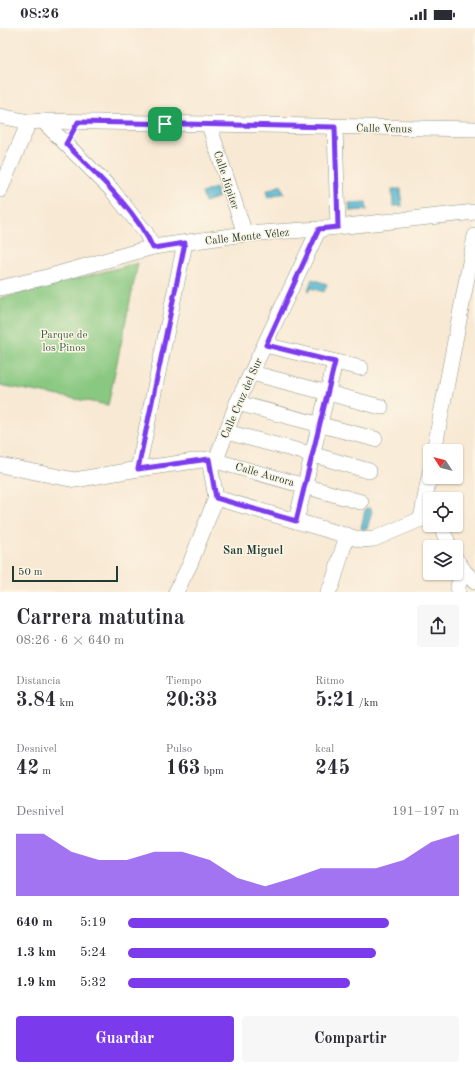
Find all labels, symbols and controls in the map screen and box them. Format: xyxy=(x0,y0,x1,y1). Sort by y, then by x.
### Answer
text: 08:26 xyxy=(20,7,59,22)
pin xyxy=(148,107,182,141)
icon: arrive xyxy=(154,113,176,135)
street label: Calle Venus xyxy=(356,124,412,135)
street label: Calle Júpiter xyxy=(211,150,240,212)
street label: Calle Monte Vélez xyxy=(204,228,290,247)
park label: Parque de los Pinos xyxy=(40,330,88,354)
street label: Calle Cruz del Sur xyxy=(220,356,265,440)
north arrow xyxy=(423,444,463,484)
map controls xyxy=(423,444,463,580)
street label: Calle Aurora xyxy=(234,462,296,489)
button: locate xyxy=(423,492,463,532)
button: layers xyxy=(423,540,463,580)
district label: San Miguel xyxy=(223,545,284,557)
scale bar xyxy=(12,564,118,583)
text: 50 m xyxy=(18,567,43,578)
button: share xyxy=(417,605,459,647)
text: Carrera matutina xyxy=(16,607,185,629)
text: 08:26 · 6 × 640 m xyxy=(16,634,124,647)
text: Distancia xyxy=(16,676,61,687)
text: Tiempo xyxy=(166,676,201,687)
text: Ritmo xyxy=(315,676,344,687)
text: 3.84 xyxy=(16,691,56,711)
text: 20:33 xyxy=(166,691,218,711)
text: 5:21 xyxy=(315,691,356,711)
text: km xyxy=(56,698,74,709)
text: /km xyxy=(356,698,378,709)
text: Desnivel xyxy=(16,744,57,755)
text: Pulso xyxy=(166,744,192,755)
text: kcal xyxy=(315,744,334,755)
text: 42 xyxy=(16,759,39,779)
text: 163 xyxy=(166,759,200,779)
text: 245 xyxy=(315,759,350,779)
text: m xyxy=(39,766,51,777)
text: bpm xyxy=(200,766,224,777)
text: Desnivel xyxy=(16,805,64,818)
text: 191–197 m xyxy=(392,805,459,818)
text: 640 m xyxy=(16,916,53,929)
text: 5:19 xyxy=(80,916,106,929)
text: 1.3 km xyxy=(16,946,56,959)
text: 5:24 xyxy=(80,946,106,959)
text: 1.9 km xyxy=(16,976,56,989)
text: 5:32 xyxy=(80,976,106,989)
button: Guardar xyxy=(16,1016,234,1062)
button: Compartir xyxy=(242,1016,459,1062)

